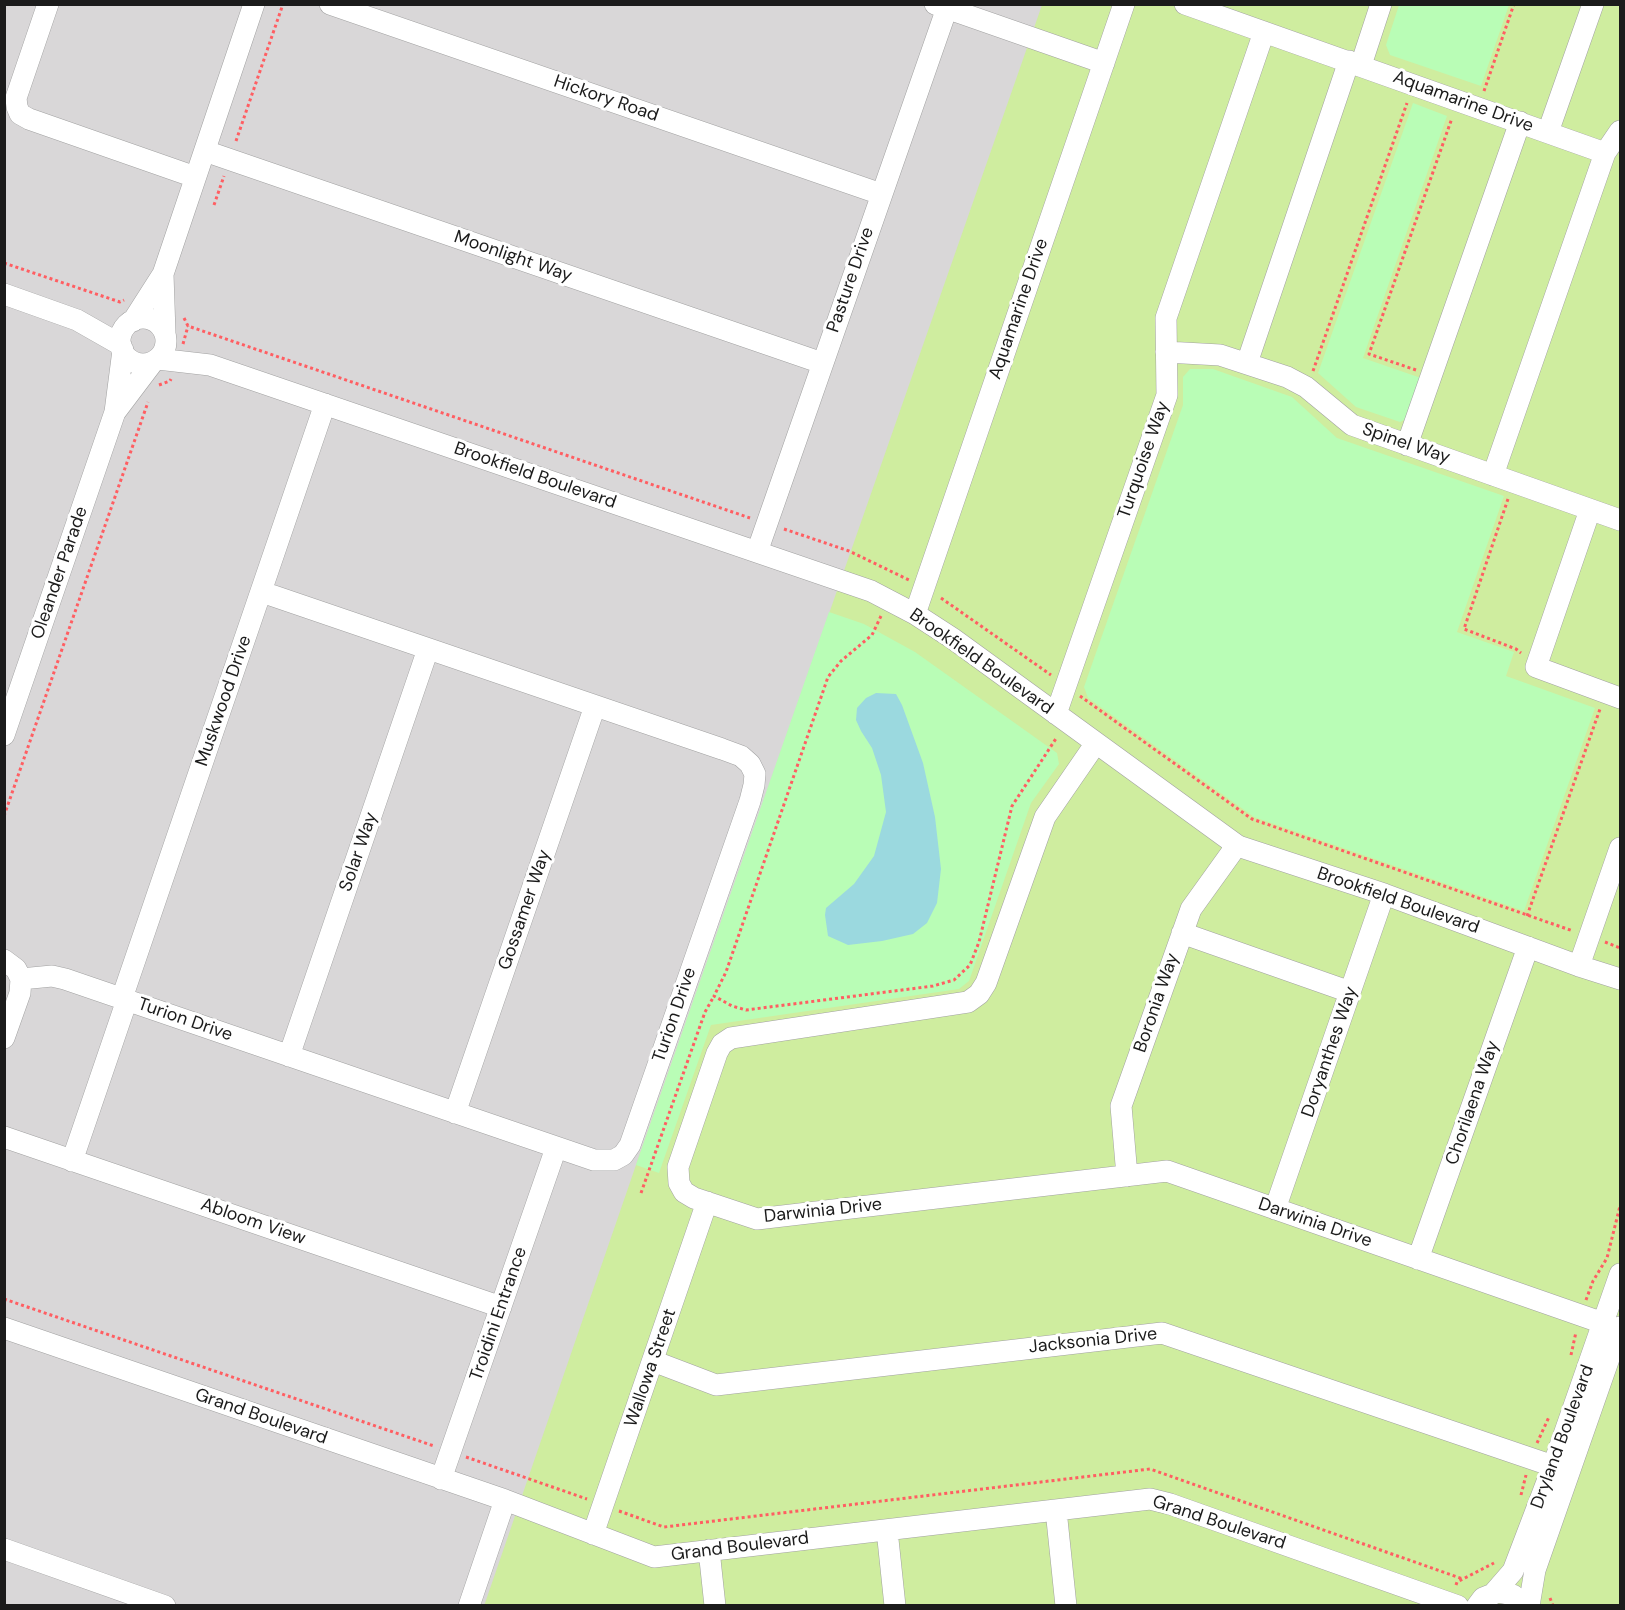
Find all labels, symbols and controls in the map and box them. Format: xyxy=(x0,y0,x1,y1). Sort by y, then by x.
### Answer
street label: Aquamarine Drive xyxy=(1390,67,1536,137)
street label: Hickory Road xyxy=(551,71,661,127)
street label: Pasture Drive xyxy=(823,225,879,335)
street label: Moonlight Way xyxy=(451,227,575,287)
street label: Aquamarine Drive xyxy=(985,236,1053,382)
street label: Turquoise Way xyxy=(1114,399,1174,521)
street label: Spinel Way xyxy=(1359,419,1453,469)
street label: Brookfield Boulevard xyxy=(451,438,619,514)
street label: Oleander Parade xyxy=(27,504,93,642)
street label: Brookfield Boulevard xyxy=(905,604,1057,720)
street label: Muskwood Drive xyxy=(191,633,257,769)
street label: Solar Way xyxy=(335,810,383,894)
street label: Gossamer Way xyxy=(494,847,556,973)
street label: Brookfield Boulevard xyxy=(1314,863,1482,939)
street label: Boronia Way xyxy=(1130,950,1184,1056)
street label: Turion Drive xyxy=(649,965,701,1065)
street label: Doryanthes Way xyxy=(1298,984,1362,1120)
street label: Turion Drive xyxy=(135,994,235,1046)
street label: Chorilaena Way xyxy=(1442,1038,1504,1168)
street label: Darwinia Drive xyxy=(1255,1193,1375,1253)
street label: Abloom View xyxy=(198,1194,308,1250)
street label: Darwinia Drive xyxy=(763,1194,883,1228)
street label: Troidini Entrance xyxy=(466,1244,532,1384)
street label: Wallowa Street xyxy=(621,1306,681,1430)
street label: Jacksonia Drive xyxy=(1028,1324,1158,1358)
street label: Dryland Boulevard xyxy=(1527,1362,1599,1512)
street label: Grand Boulevard xyxy=(192,1384,330,1450)
street label: Grand Boulevard xyxy=(1150,1491,1288,1555)
street label: Grand Boulevard xyxy=(670,1528,810,1566)

